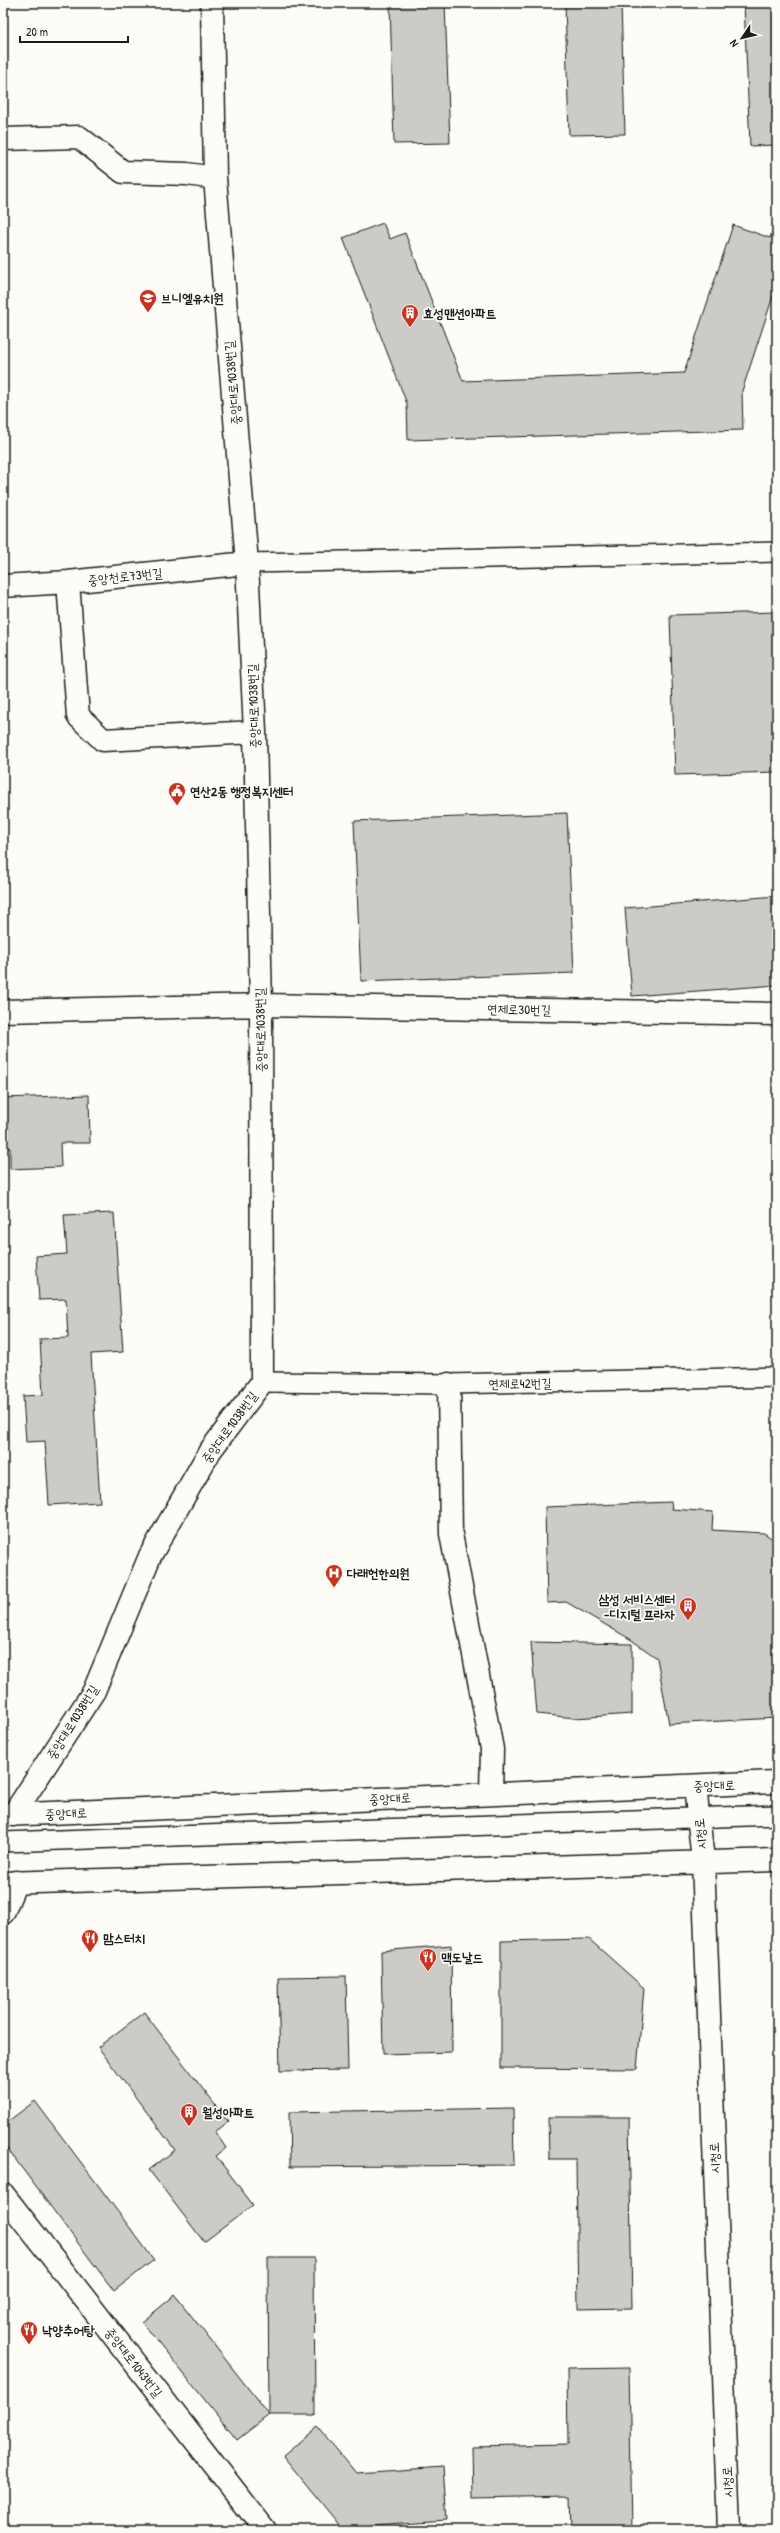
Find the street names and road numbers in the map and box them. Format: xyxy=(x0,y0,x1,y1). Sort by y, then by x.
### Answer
street label: 중앙대로1038번길 xyxy=(219,340,245,426)
street label: 중앙천로73번길 xyxy=(87,563,163,589)
street label: 중앙대로1038번길 xyxy=(243,663,263,749)
street label: 중앙대로1038번길 xyxy=(250,987,270,1073)
street label: 연제로30번길 xyxy=(487,999,551,1019)
street label: 연제로42번길 xyxy=(488,1373,552,1393)
street label: 중앙대로1038번길 xyxy=(197,1387,261,1467)
street label: 중앙대로1038번길 xyxy=(42,1681,102,1763)
street label: 중앙대로 xyxy=(693,1775,735,1795)
street label: 중앙대로 xyxy=(369,1788,411,1808)
street label: 중앙대로 xyxy=(45,1803,87,1823)
street label: 시청로 xyxy=(689,1817,711,1851)
street label: 시청로 xyxy=(704,2142,724,2174)
street label: 중앙대로1043번길 xyxy=(101,2323,167,2401)
street label: 시청로 xyxy=(717,2466,737,2498)

